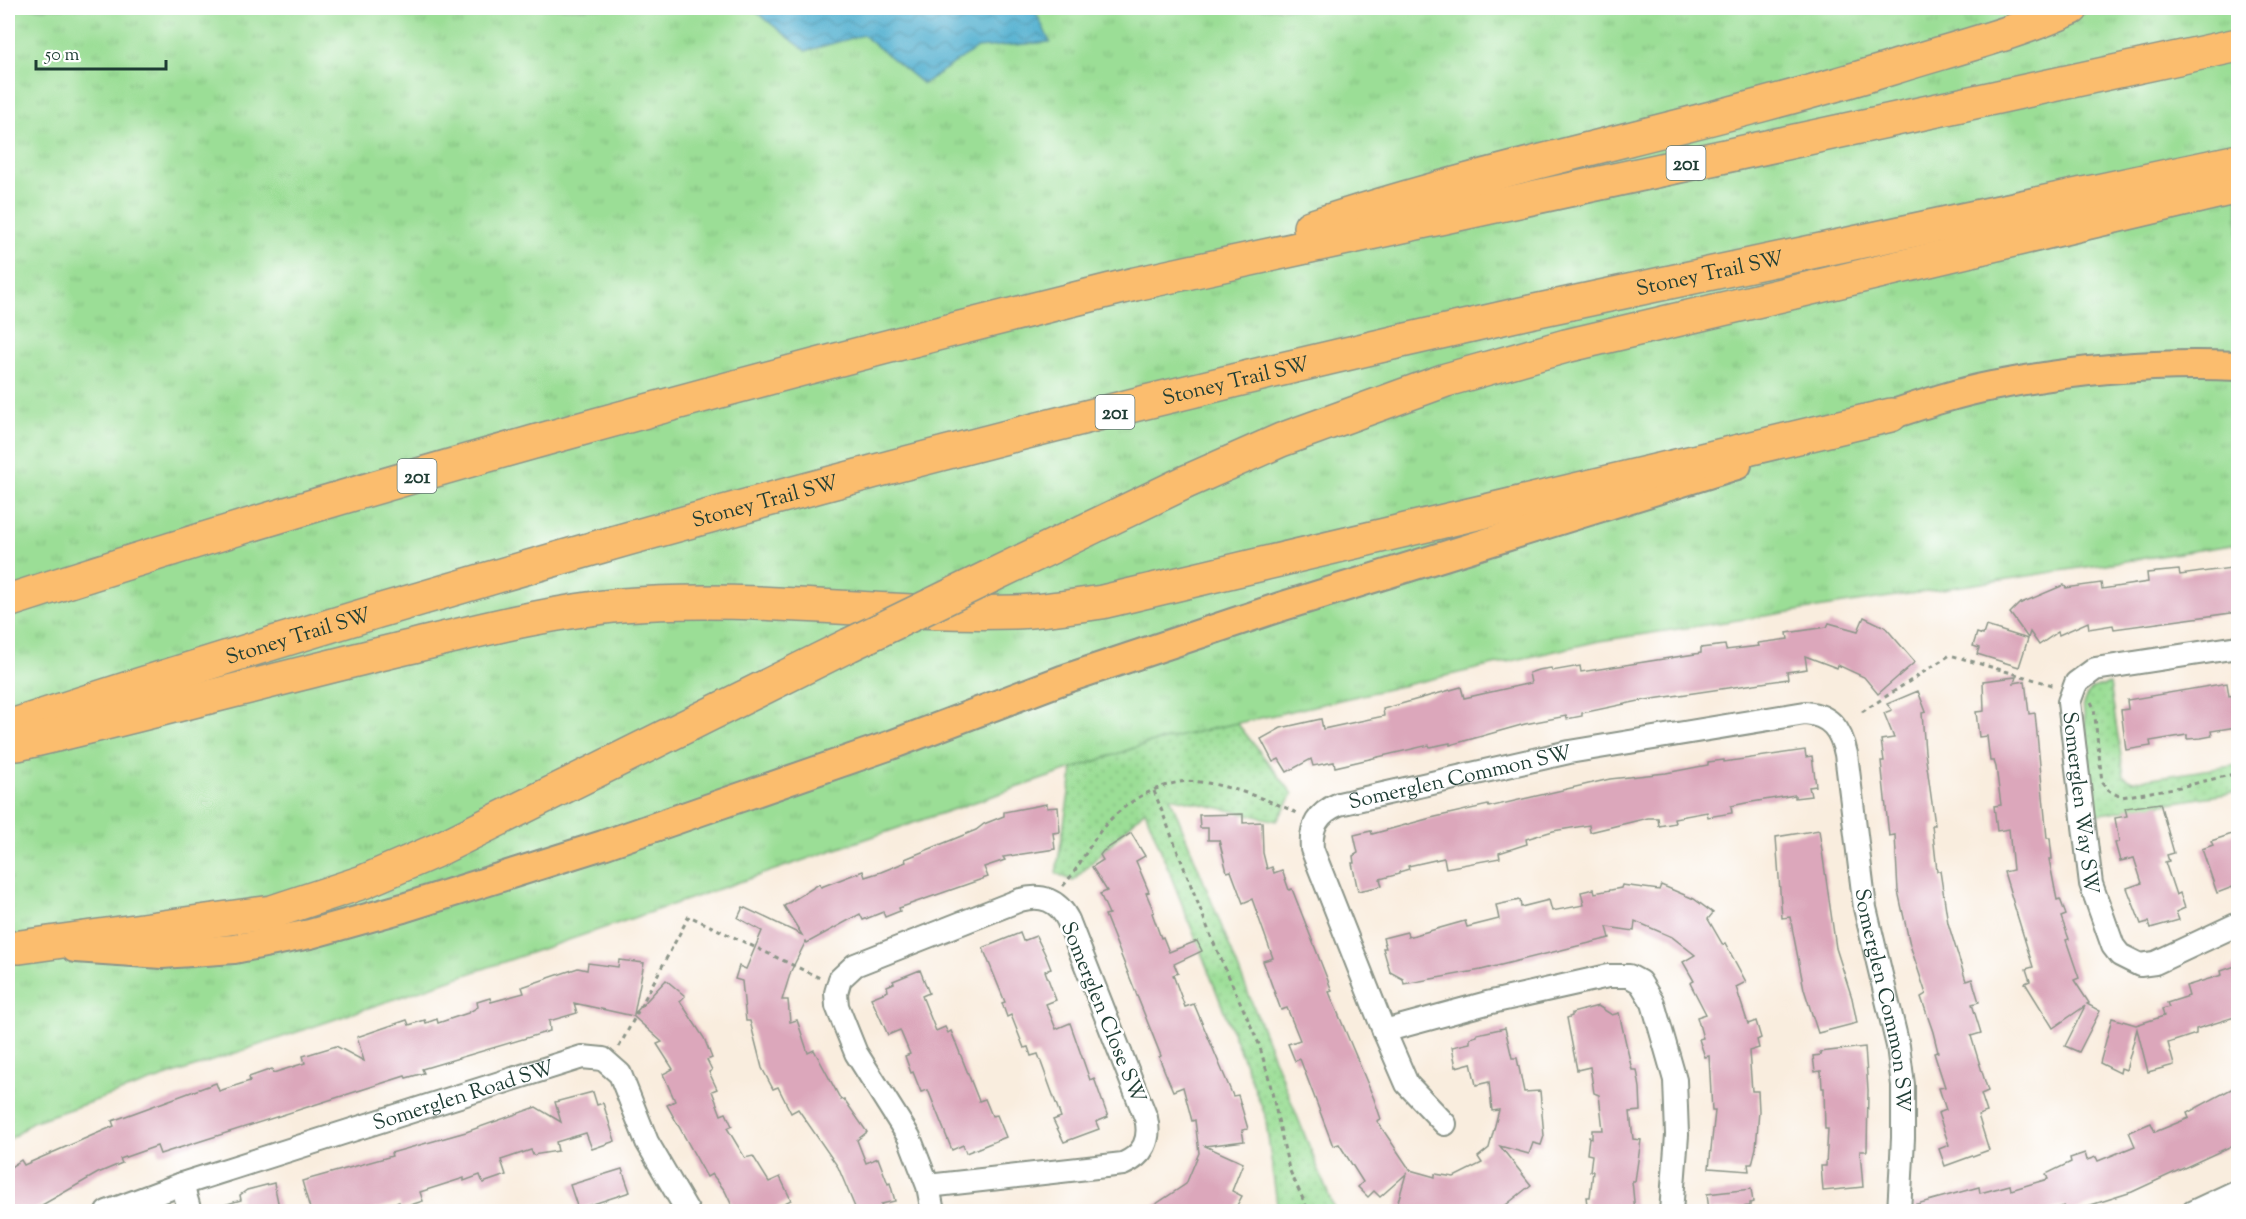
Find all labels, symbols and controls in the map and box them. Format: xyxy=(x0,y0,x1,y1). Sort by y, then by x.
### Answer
scale bar xyxy=(36,33,166,71)
text: 50 m xyxy=(44,43,80,69)
road number: 201 xyxy=(1666,146,1706,180)
street label: Stoney Trail SW xyxy=(1633,244,1787,305)
street label: Stoney Trail SW xyxy=(1160,350,1313,414)
road number: 201 xyxy=(1096,395,1134,429)
road number: 201 xyxy=(398,459,436,493)
street label: Stoney Trail SW xyxy=(689,469,842,537)
street label: Stoney Trail SW xyxy=(222,601,375,674)
street label: Somerglen Way SW xyxy=(2053,710,2105,896)
street label: Somerglen Common SW xyxy=(1346,739,1575,818)
street label: Somerglen Common SW xyxy=(1846,887,1916,1112)
street label: Somerglen Close SW xyxy=(1052,917,1152,1108)
street label: Somerglen Road SW xyxy=(369,1054,558,1140)

